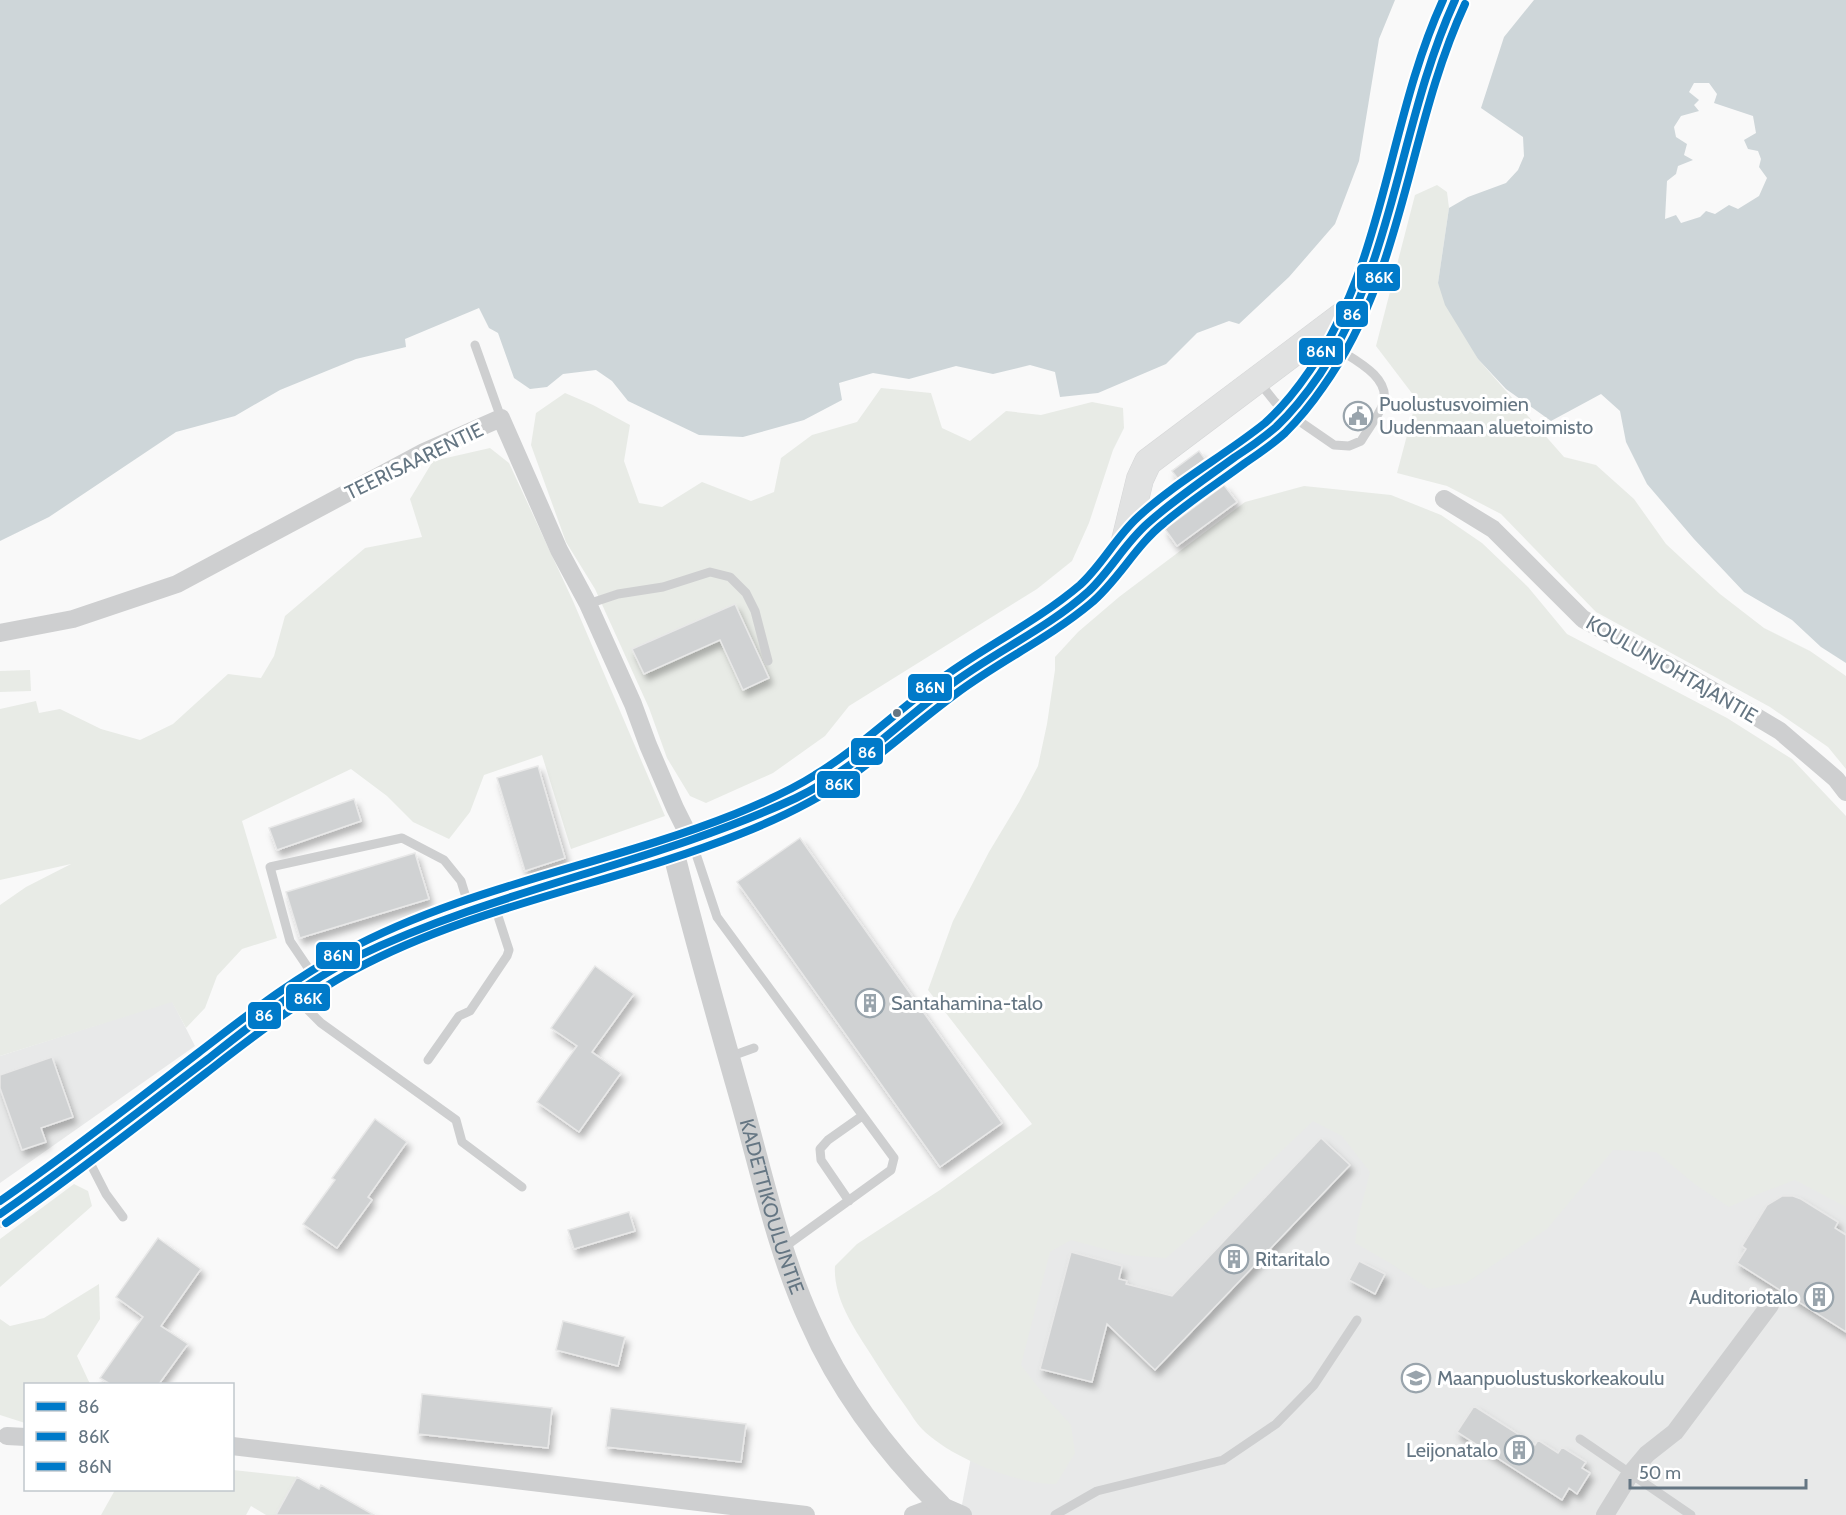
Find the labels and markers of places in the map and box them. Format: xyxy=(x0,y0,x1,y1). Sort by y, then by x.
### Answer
place label: Puolustusvoimien Uudenmaan aluetoimisto xyxy=(1379,392,1593,439)
public building icon: Puolustusvoimien Uudenmaan aluetoimisto xyxy=(1342,400,1374,432)
unlabelled marker xyxy=(891,707,903,719)
building icon: Santahamina-talo xyxy=(854,987,886,1019)
place label: Santahamina-talo xyxy=(891,991,1043,1015)
building icon: Ritaritalo xyxy=(1218,1243,1250,1275)
place label: Ritaritalo xyxy=(1255,1247,1330,1271)
building icon: Auditoriotalo xyxy=(1803,1281,1835,1313)
place label: Auditoriotalo xyxy=(1689,1285,1798,1309)
school or university icon: Maanpuolustuskorkeakoulu xyxy=(1400,1362,1432,1394)
place label: Maanpuolustuskorkeakoulu xyxy=(1437,1366,1665,1390)
building icon: Leijonatalo xyxy=(1503,1434,1535,1466)
place label: Leijonatalo xyxy=(1406,1438,1498,1462)

